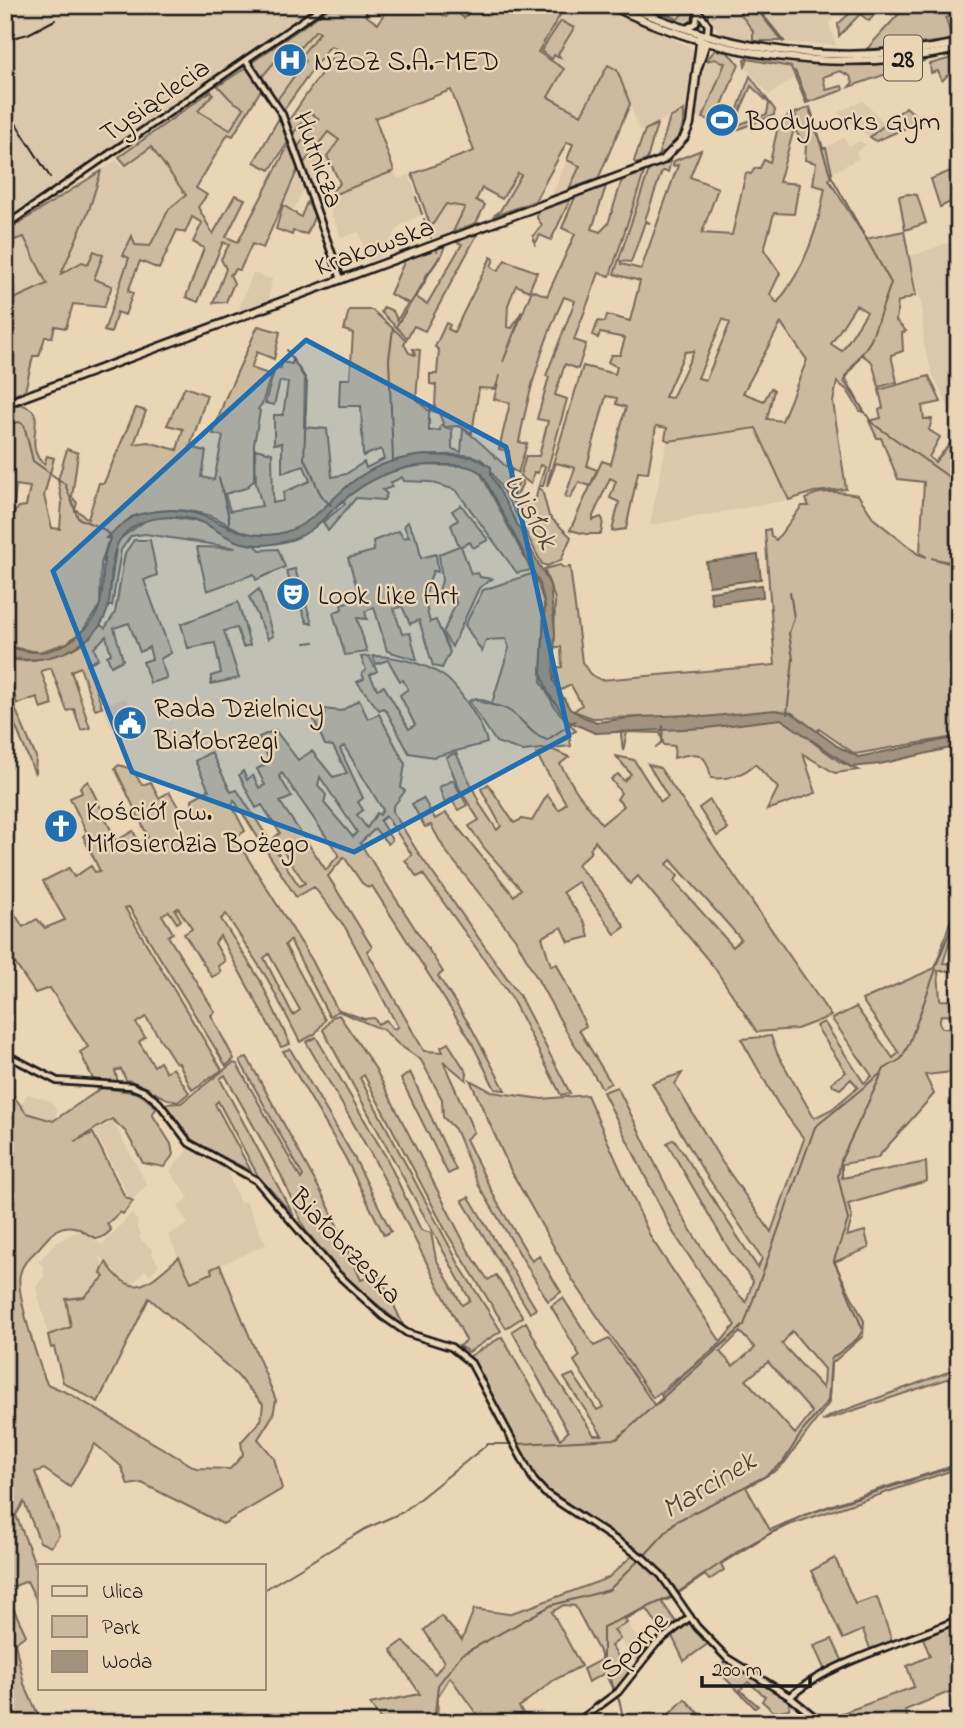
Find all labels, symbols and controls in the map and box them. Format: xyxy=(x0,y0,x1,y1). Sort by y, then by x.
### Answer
road number: 28 xyxy=(884,36,922,80)
hospital icon: NZOZ S.A.-MED xyxy=(271,41,309,79)
place label: NZOZ S.A.-MED xyxy=(314,43,499,84)
street label: Tysiąclecia xyxy=(93,49,219,155)
sports icon: Bodyworks Gym xyxy=(703,101,741,139)
place label: Bodyworks Gym xyxy=(745,103,940,144)
street label: Hutnicza xyxy=(280,106,353,214)
street label: Krakowska xyxy=(310,208,441,289)
water label: Wisłok xyxy=(491,467,569,560)
theatre icon: Look Like Art xyxy=(274,575,312,613)
place label: Look Like Art xyxy=(318,577,458,618)
place label: Rada Dzielnicy Białobrzegi xyxy=(153,690,324,763)
public building icon: Rada Dzielnicy Białobrzegi xyxy=(111,704,149,742)
place label: Kościół pw. Miłosierdzia Bożego xyxy=(86,793,309,866)
church icon: Kościół pw. Miłosierdzia Bożego xyxy=(42,807,80,845)
street label: Białobrzeska xyxy=(277,1179,411,1315)
water label: Marcinek xyxy=(654,1440,767,1532)
legend xyxy=(38,1564,266,1690)
text: Ulica xyxy=(102,1578,143,1608)
street label: Sporne xyxy=(592,1602,680,1690)
text: Park xyxy=(102,1614,141,1644)
scale bar xyxy=(702,1644,810,1688)
text: Woda xyxy=(102,1648,152,1678)
text: 200 m xyxy=(712,1656,762,1686)

